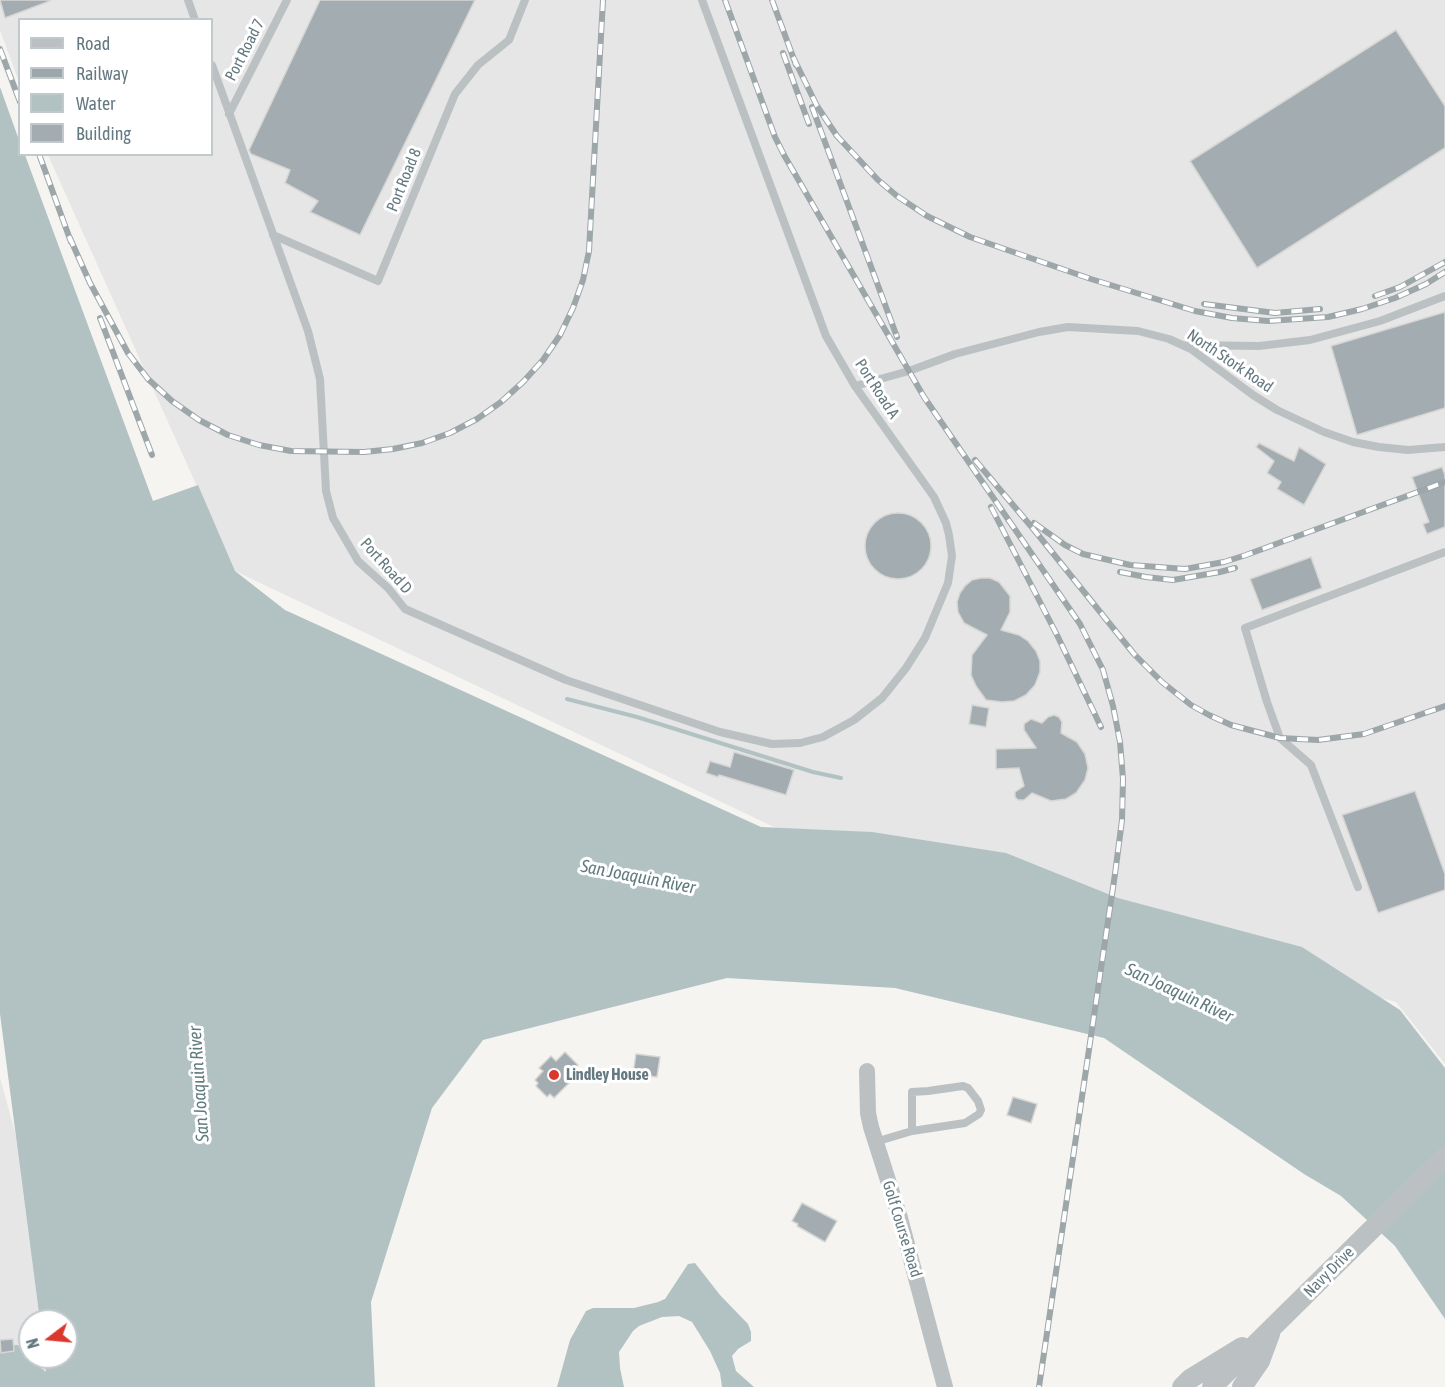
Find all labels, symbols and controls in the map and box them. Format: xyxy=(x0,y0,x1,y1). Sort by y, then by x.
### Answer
street label: Port Road 7 xyxy=(221,16,269,84)
legend xyxy=(18,18,213,156)
text: Road xyxy=(76,33,110,54)
text: Railway xyxy=(76,63,128,84)
text: Water xyxy=(76,93,115,114)
text: Building xyxy=(76,123,131,144)
street label: Port Road 8 xyxy=(383,145,425,215)
street label: North Stork Road xyxy=(1183,325,1277,397)
street label: Port Road A xyxy=(851,356,903,422)
street label: Port Road D xyxy=(356,534,416,598)
water label: San Joaquin River xyxy=(579,855,697,899)
water label: San Joaquin River xyxy=(1122,959,1236,1027)
water label: San Joaquin River xyxy=(184,1025,214,1143)
place label: Lindley House xyxy=(566,1065,649,1085)
marker: Lindley House xyxy=(547,1068,561,1082)
street label: Golf Course Road xyxy=(878,1179,926,1279)
street label: Navy Drive xyxy=(1300,1243,1358,1301)
north arrow xyxy=(18,1309,78,1369)
text: N xyxy=(23,1336,43,1350)

